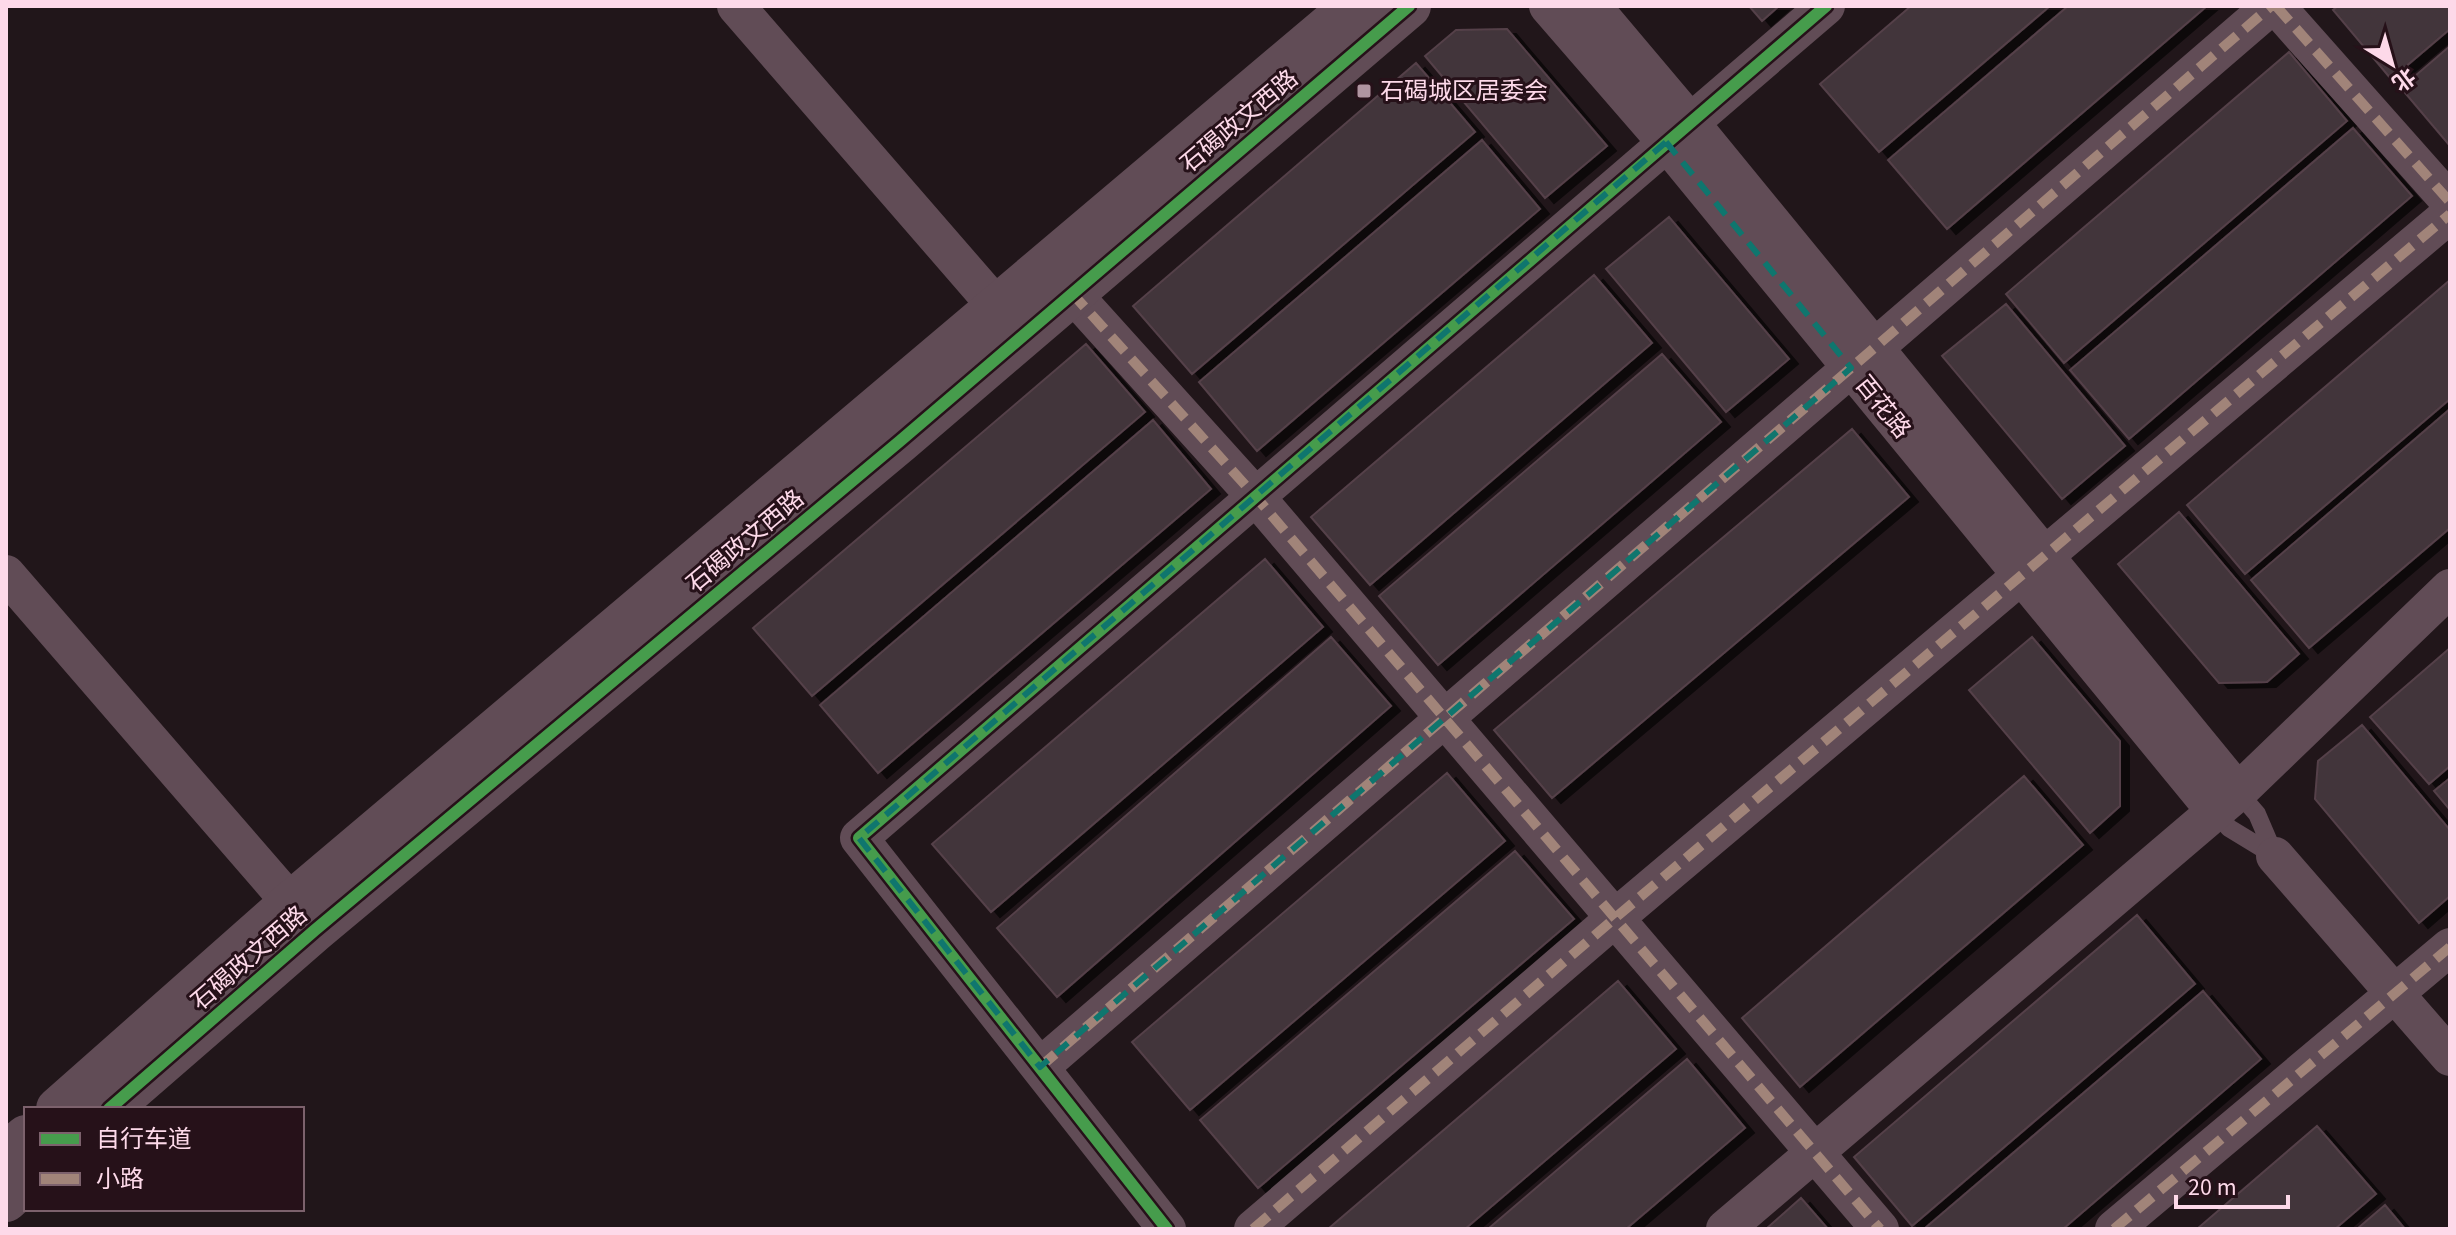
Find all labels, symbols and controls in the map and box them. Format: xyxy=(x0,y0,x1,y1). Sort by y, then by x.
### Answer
north arrow xyxy=(2352,24,2432,104)
text: 北 xyxy=(2385,60,2422,99)
street label: 石碣政文西路 xyxy=(1173,62,1306,181)
place label: 石碣城区居委会 xyxy=(1380,74,1548,109)
marker: 石碣城区居委会 xyxy=(1355,82,1373,100)
street label: 百花路 xyxy=(1846,368,1919,446)
street label: 石碣政文西路 xyxy=(679,482,812,601)
street label: 石碣政文西路 xyxy=(184,898,315,1019)
legend xyxy=(24,1107,304,1211)
text: 自行车道 xyxy=(96,1122,192,1157)
scale bar xyxy=(2176,1159,2288,1209)
text: 小路 xyxy=(96,1162,144,1197)
text: 20 m xyxy=(2188,1170,2237,1205)

